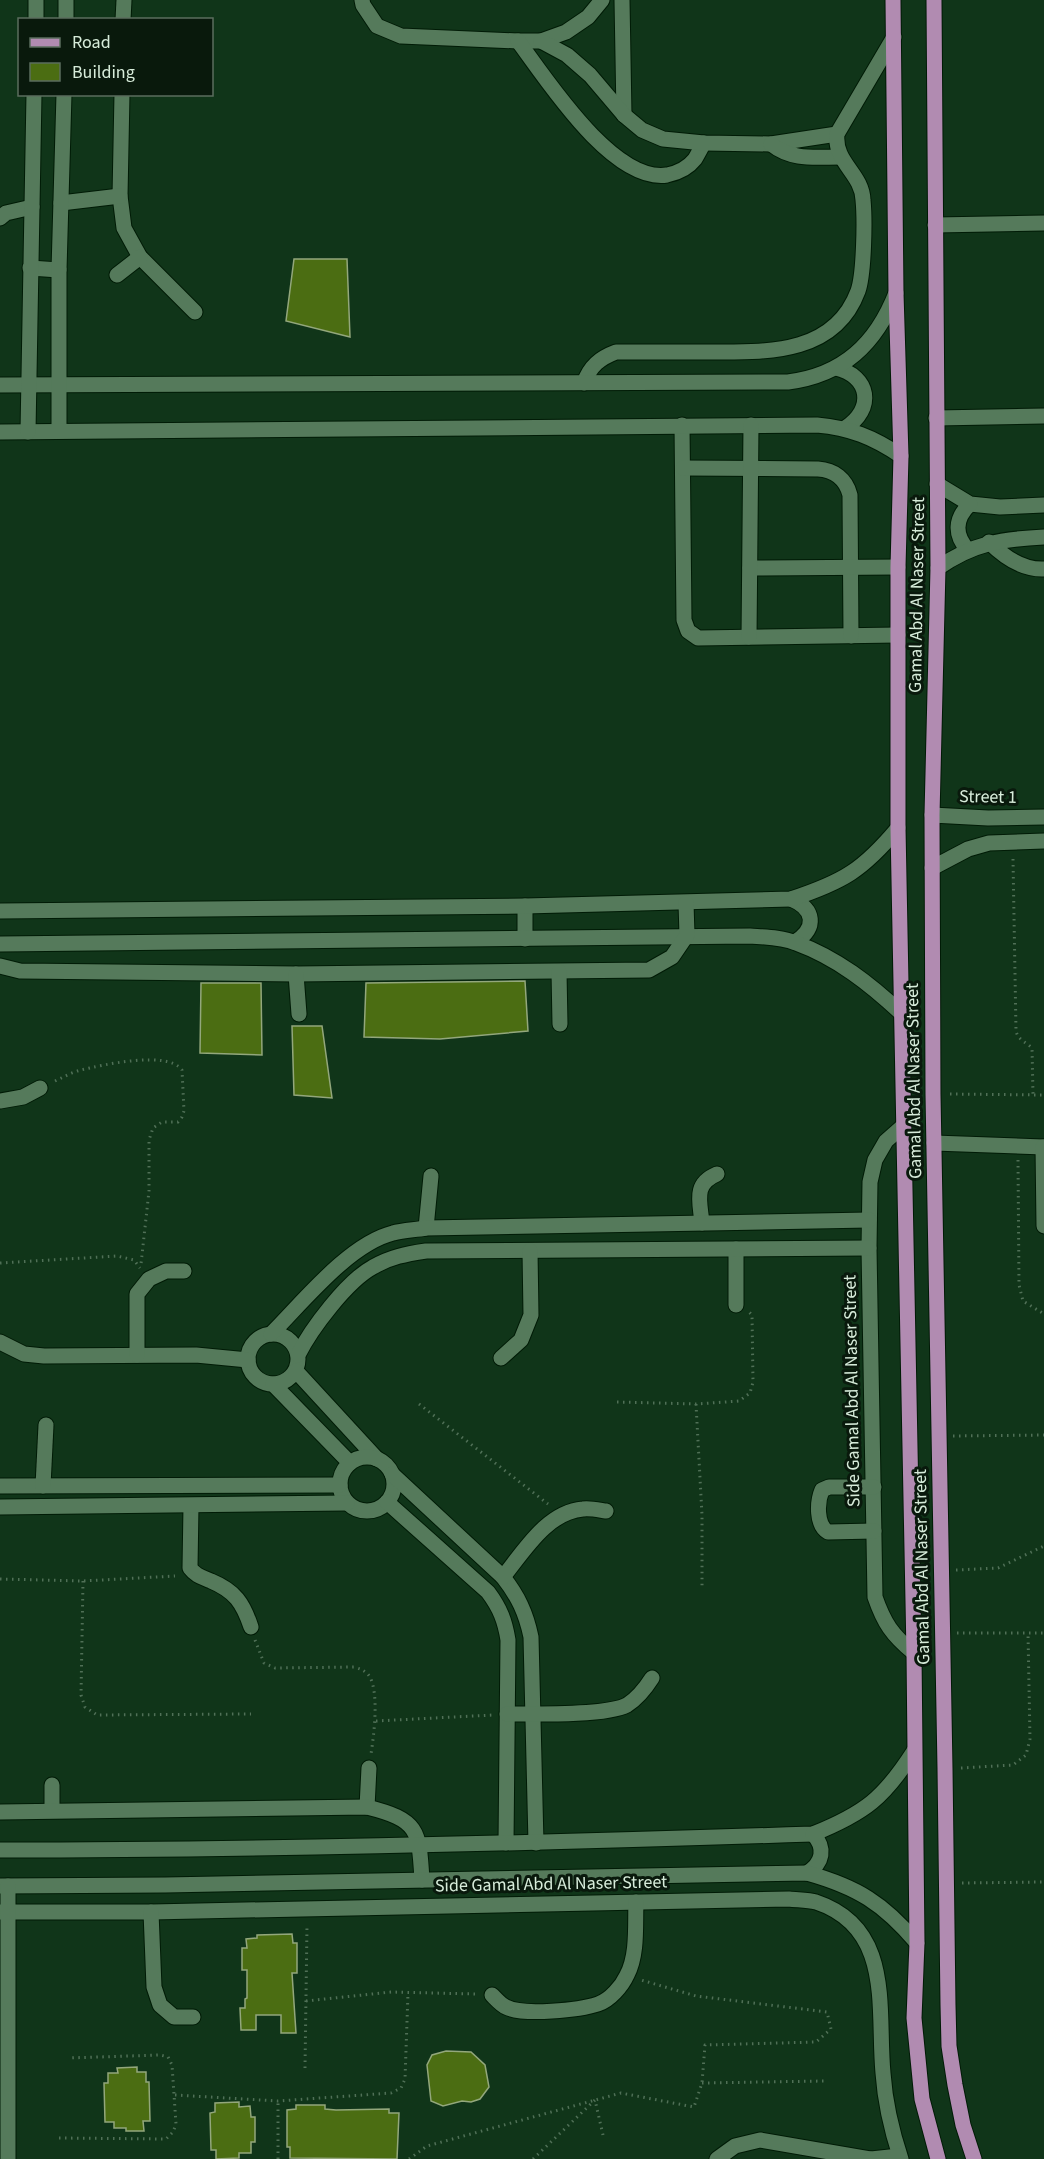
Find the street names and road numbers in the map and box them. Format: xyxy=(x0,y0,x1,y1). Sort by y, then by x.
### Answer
street label: Gamal Abd Al Naser Street xyxy=(903,497,931,693)
street label: Street 1 xyxy=(959,784,1017,810)
street label: Gamal Abd Al Naser Street xyxy=(900,983,928,1179)
street label: Side Gamal Abd Al Naser Street xyxy=(837,1275,867,1507)
street label: Gamal Abd Al Naser Street xyxy=(908,1469,936,1665)
street label: Side Gamal Abd Al Naser Street xyxy=(435,1869,667,1899)

